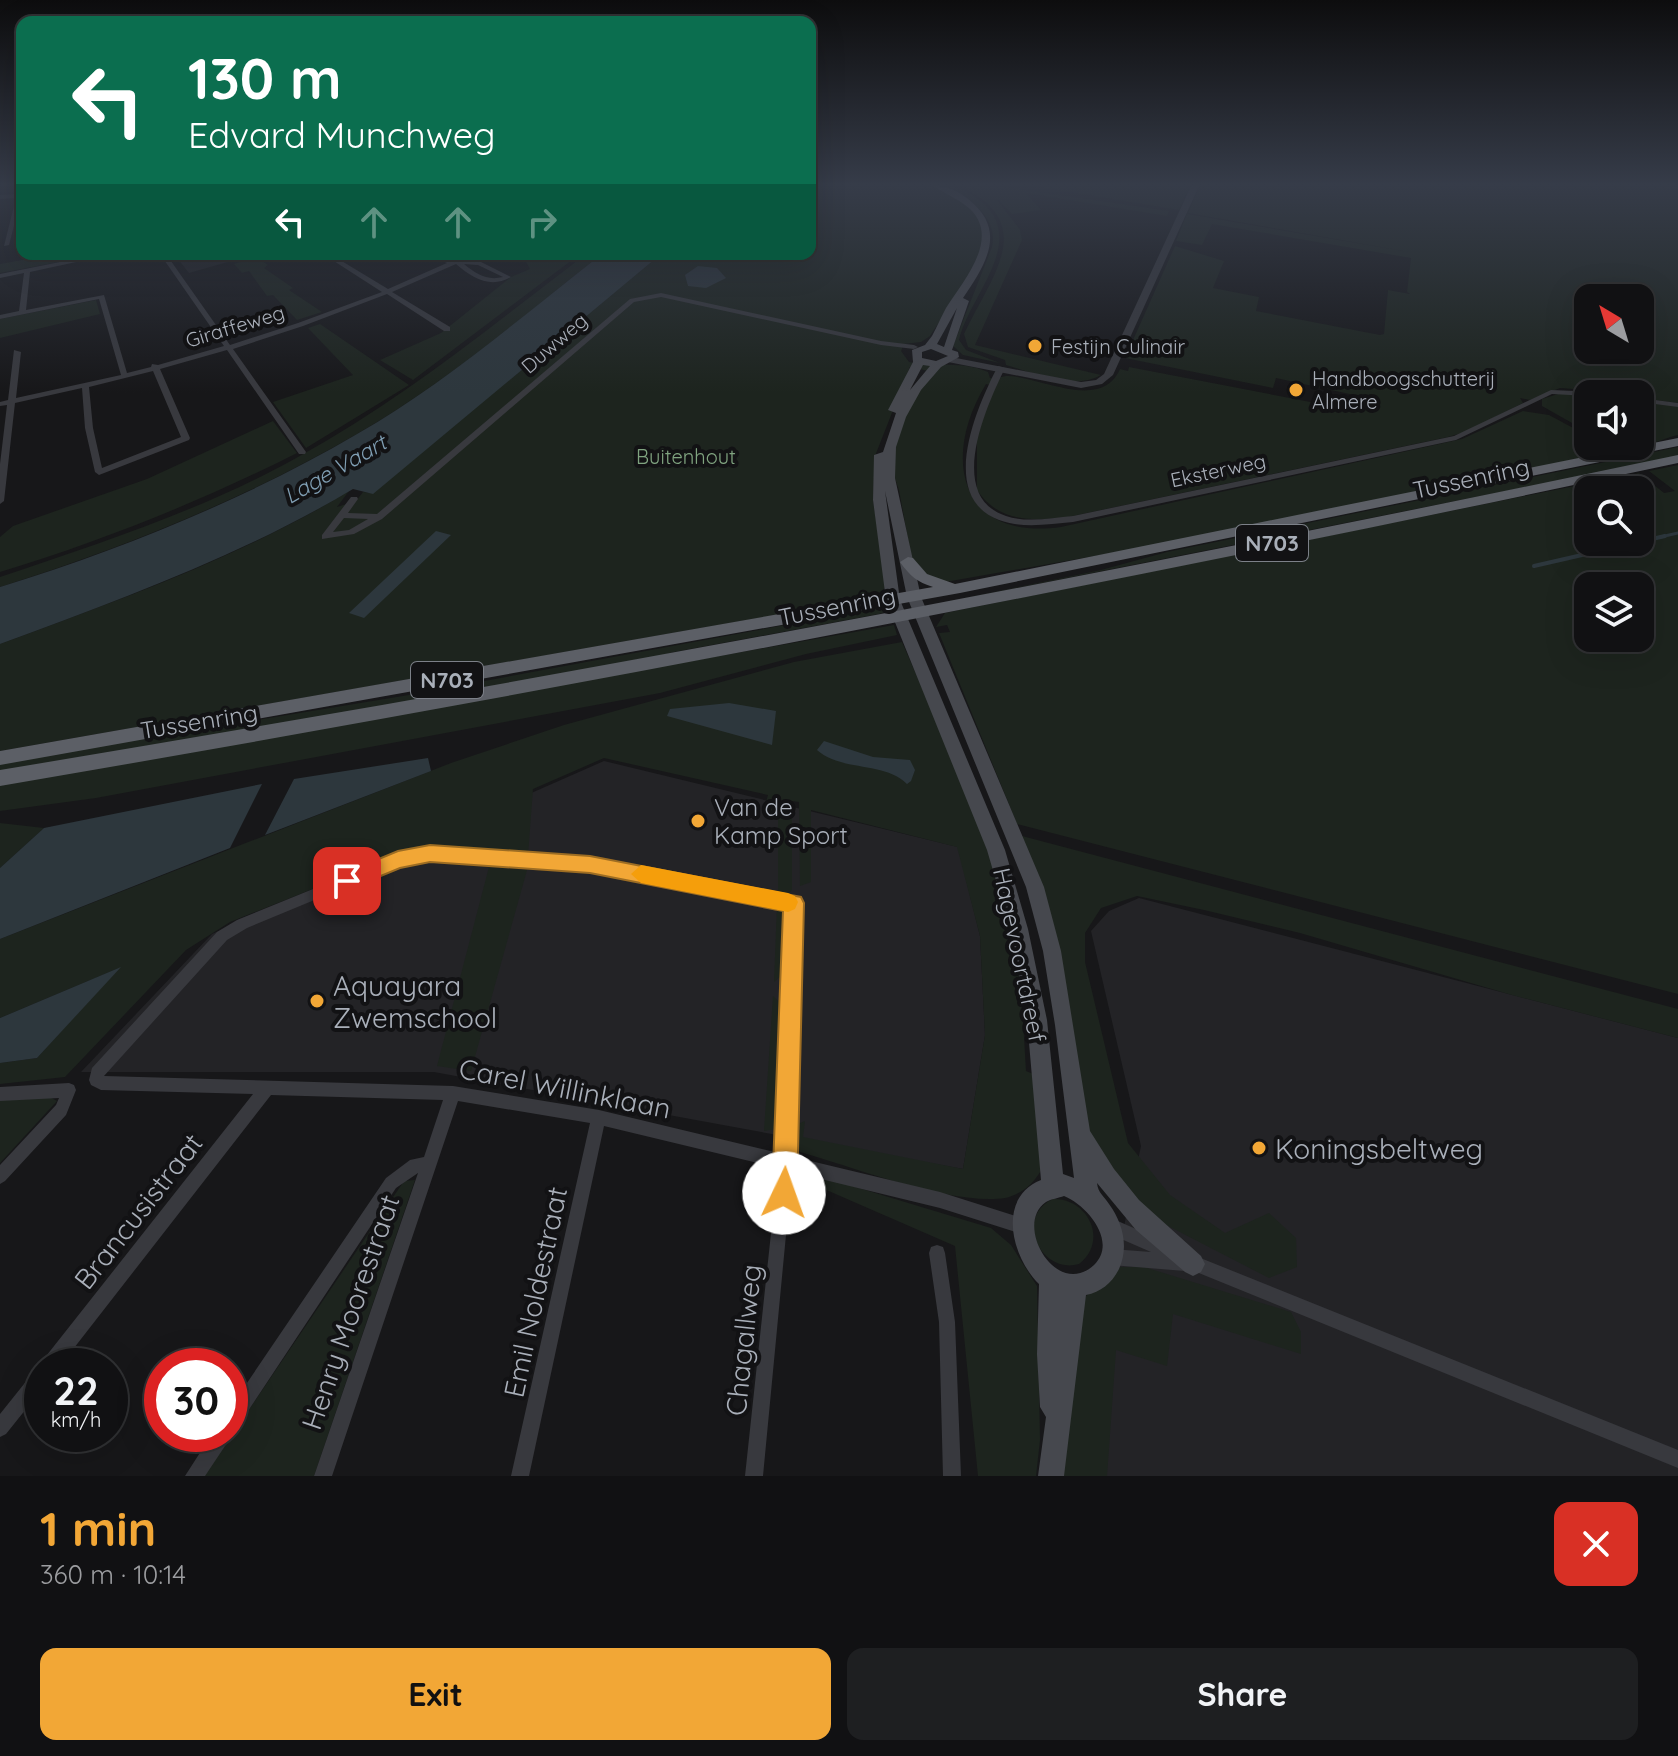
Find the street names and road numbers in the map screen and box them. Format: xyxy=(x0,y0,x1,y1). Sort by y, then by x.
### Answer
street label: Giraffeweg xyxy=(182,299,288,353)
street label: Duwweg xyxy=(516,307,592,379)
street label: Eksterweg xyxy=(1168,448,1268,492)
street label: Tussenring xyxy=(1410,451,1532,505)
road number: N703 xyxy=(1236,525,1308,561)
street label: Tussenring xyxy=(776,580,898,632)
road number: N703 xyxy=(411,662,483,698)
street label: Tussenring xyxy=(138,697,260,745)
street label: Hagevoortdreef xyxy=(987,865,1053,1045)
street label: Carel Willinklaan xyxy=(456,1050,674,1126)
street label: Brancusistraat xyxy=(66,1126,210,1296)
street label: Emil Noldestraat xyxy=(496,1183,574,1401)
street label: Henry Moorestraat xyxy=(293,1190,407,1434)
street label: Chagallweg xyxy=(718,1263,768,1417)

